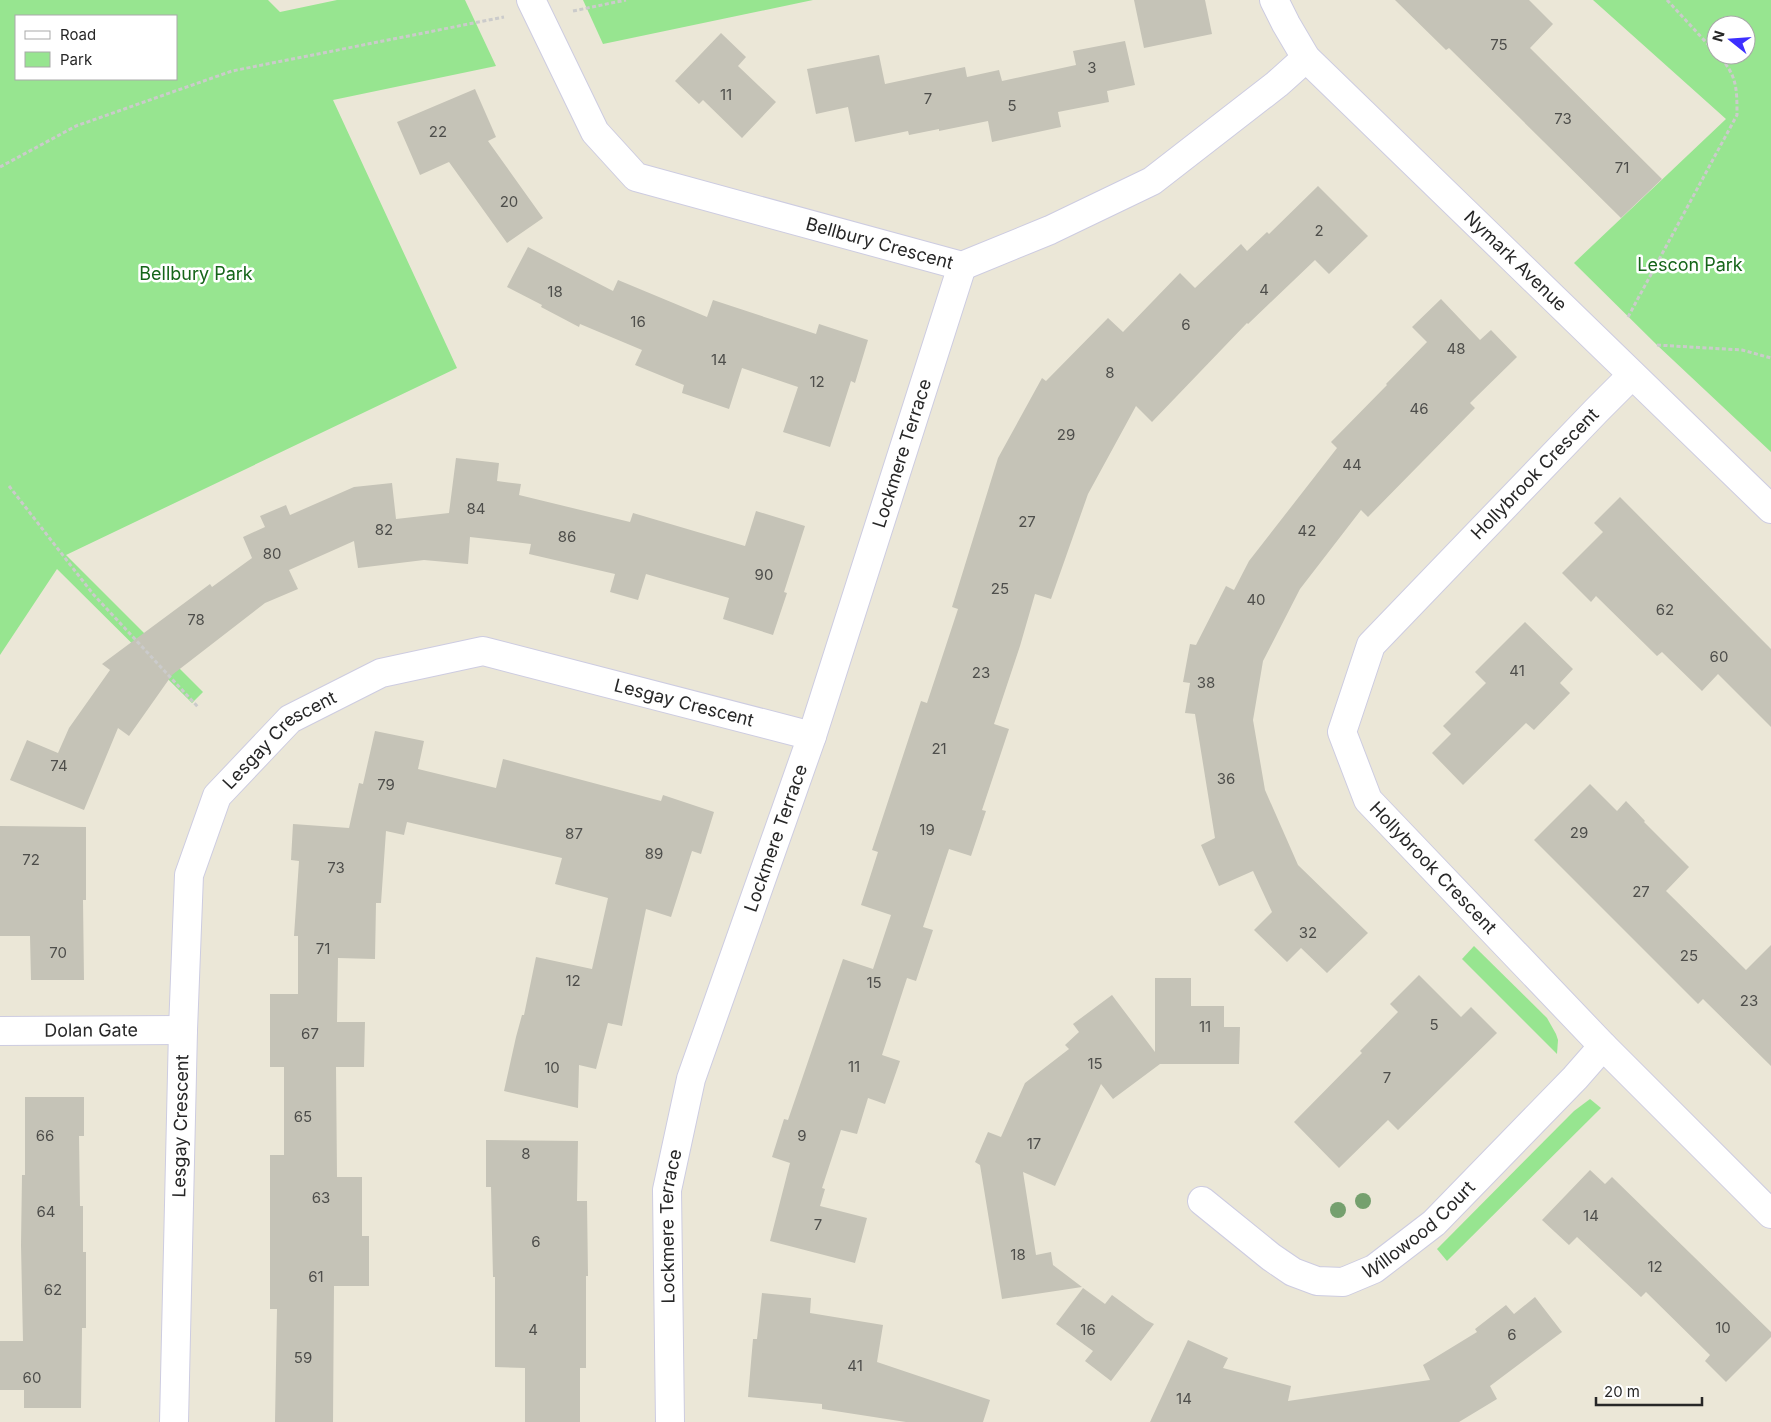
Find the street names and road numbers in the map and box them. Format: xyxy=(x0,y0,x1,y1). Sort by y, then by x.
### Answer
street label: Nymark Avenue xyxy=(1460,206,1572,315)
street label: Bellbury Crescent xyxy=(804,213,956,273)
street label: Lockmere Terrace xyxy=(868,376,935,530)
street label: Hollybrook Crescent xyxy=(1467,404,1603,544)
street label: Lesgay Crescent xyxy=(612,674,756,731)
street label: Lesgay Crescent xyxy=(218,686,340,793)
street label: Lockmere Terrace xyxy=(740,761,811,915)
street label: Hollybrook Crescent xyxy=(1365,797,1501,938)
street label: Dolan Gate xyxy=(44,1019,138,1041)
street label: Lesgay Crescent xyxy=(168,1054,192,1198)
street label: Lockmere Terrace xyxy=(656,1147,686,1304)
street label: Willowood Court xyxy=(1359,1176,1479,1283)

